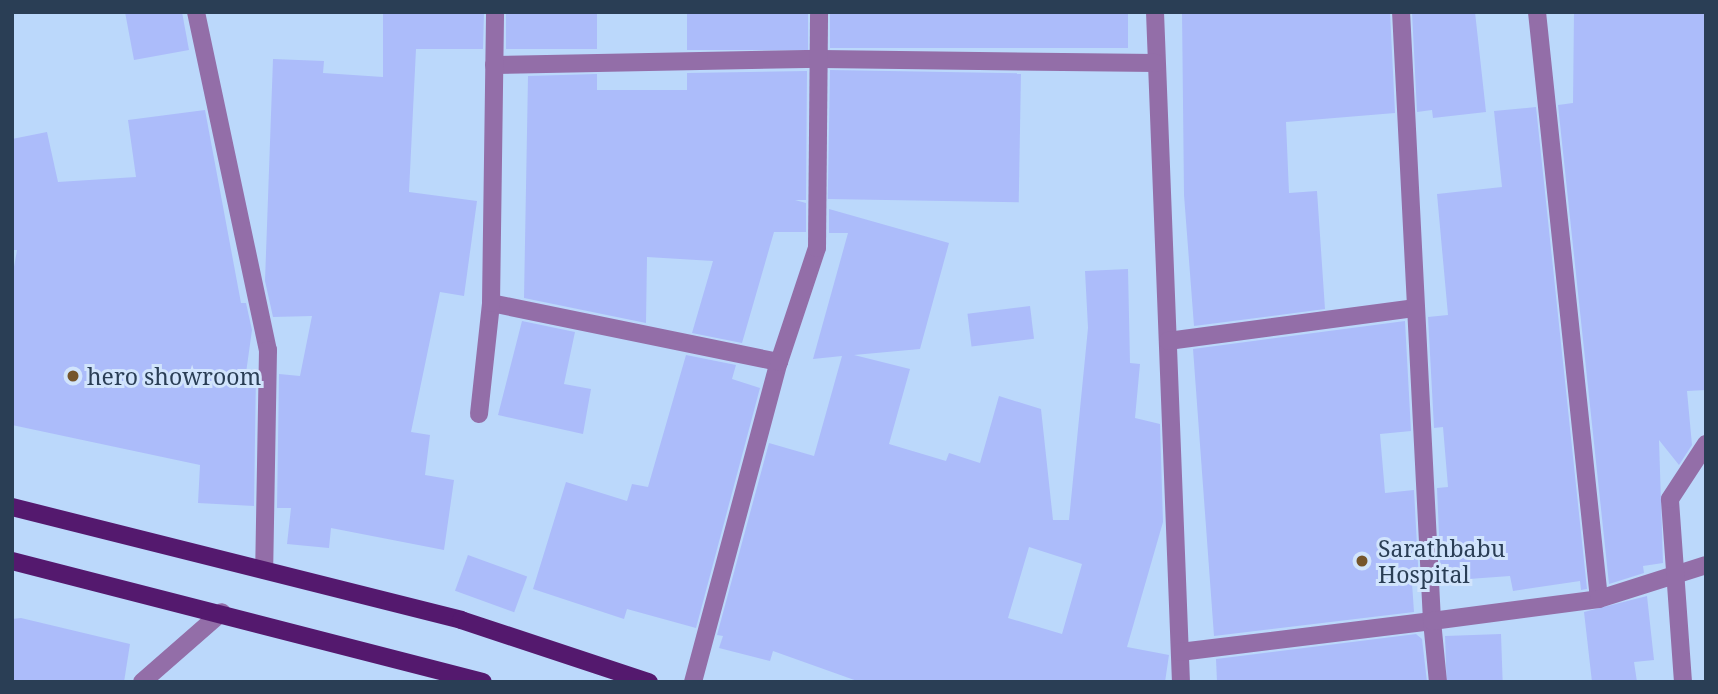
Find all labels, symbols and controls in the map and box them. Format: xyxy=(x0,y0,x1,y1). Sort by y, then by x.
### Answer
place label: hero showroom xyxy=(87,362,261,390)
marker: hero showroom xyxy=(65,368,81,384)
place label: Sarathbabu Hospital xyxy=(1378,534,1505,588)
marker: Sarathbabu Hospital xyxy=(1352,551,1372,571)

